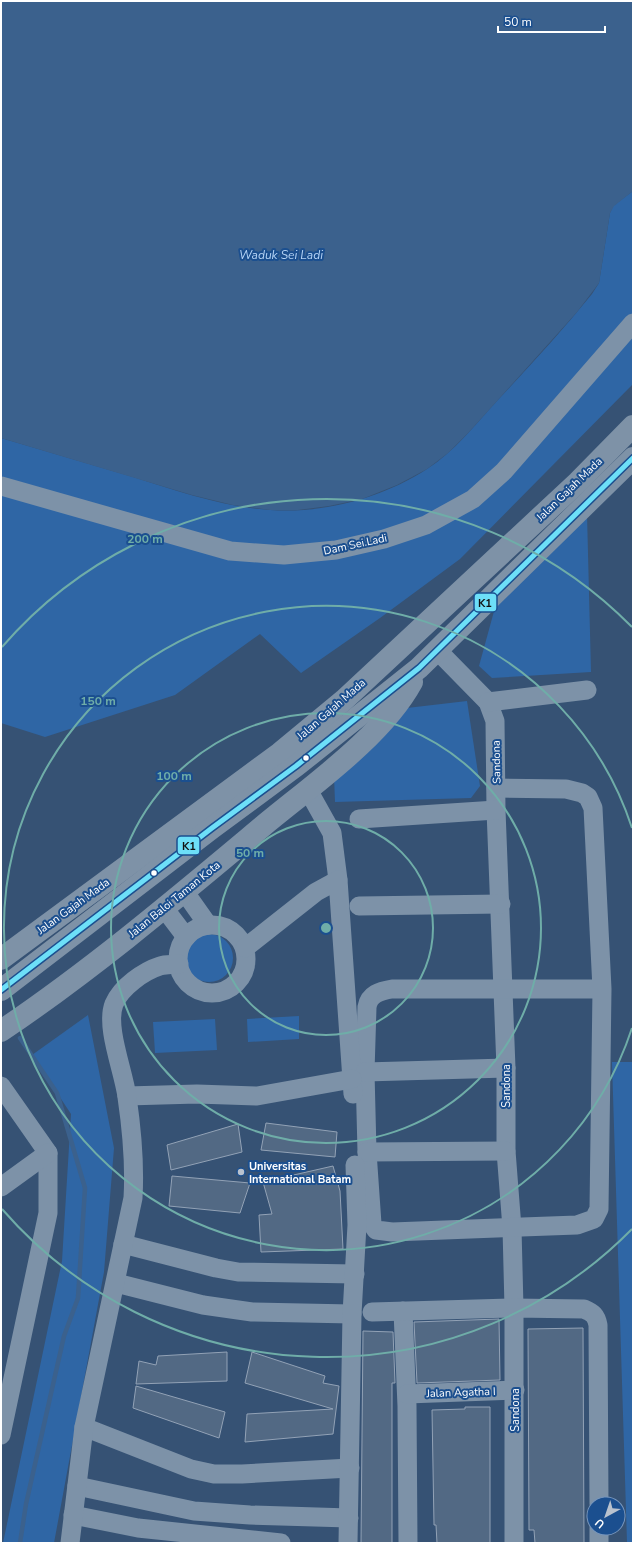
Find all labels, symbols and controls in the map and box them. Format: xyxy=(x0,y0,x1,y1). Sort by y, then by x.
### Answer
scale bar xyxy=(498,8,605,34)
text: 50 m xyxy=(504,14,532,30)
water label: Waduk Sei Ladi xyxy=(239,247,323,263)
street label: Jalan Gajah Mada xyxy=(532,454,606,525)
street label: Dam Sei.Ladi xyxy=(322,530,388,559)
text: 200 m xyxy=(127,531,163,547)
line badge: K1 xyxy=(474,593,497,612)
text: K1 xyxy=(478,596,492,611)
street label: Jalan Gajah Mada xyxy=(293,675,369,744)
text: 150 m xyxy=(80,693,116,709)
street label: Sandona xyxy=(489,740,504,784)
unlabelled marker xyxy=(301,753,311,763)
text: 100 m xyxy=(156,768,192,784)
line badge: K1 xyxy=(177,836,200,855)
text: K1 xyxy=(182,839,196,854)
text: 50 m xyxy=(236,845,264,861)
street label: Jalan Baloi Taman Kota xyxy=(125,858,223,942)
unlabelled marker xyxy=(149,868,159,878)
street label: Jalan Gajah Mada xyxy=(33,875,113,938)
centre of rings xyxy=(319,921,333,935)
street label: Sandona xyxy=(499,1064,514,1108)
place label: Universitas International Batam xyxy=(249,1159,351,1187)
marker: Universitas International Batam xyxy=(236,1167,246,1177)
street label: Jalan Agatha I xyxy=(425,1384,496,1401)
street label: Sandona xyxy=(508,1388,523,1432)
north arrow xyxy=(586,1496,626,1536)
text: U xyxy=(592,1515,608,1532)

